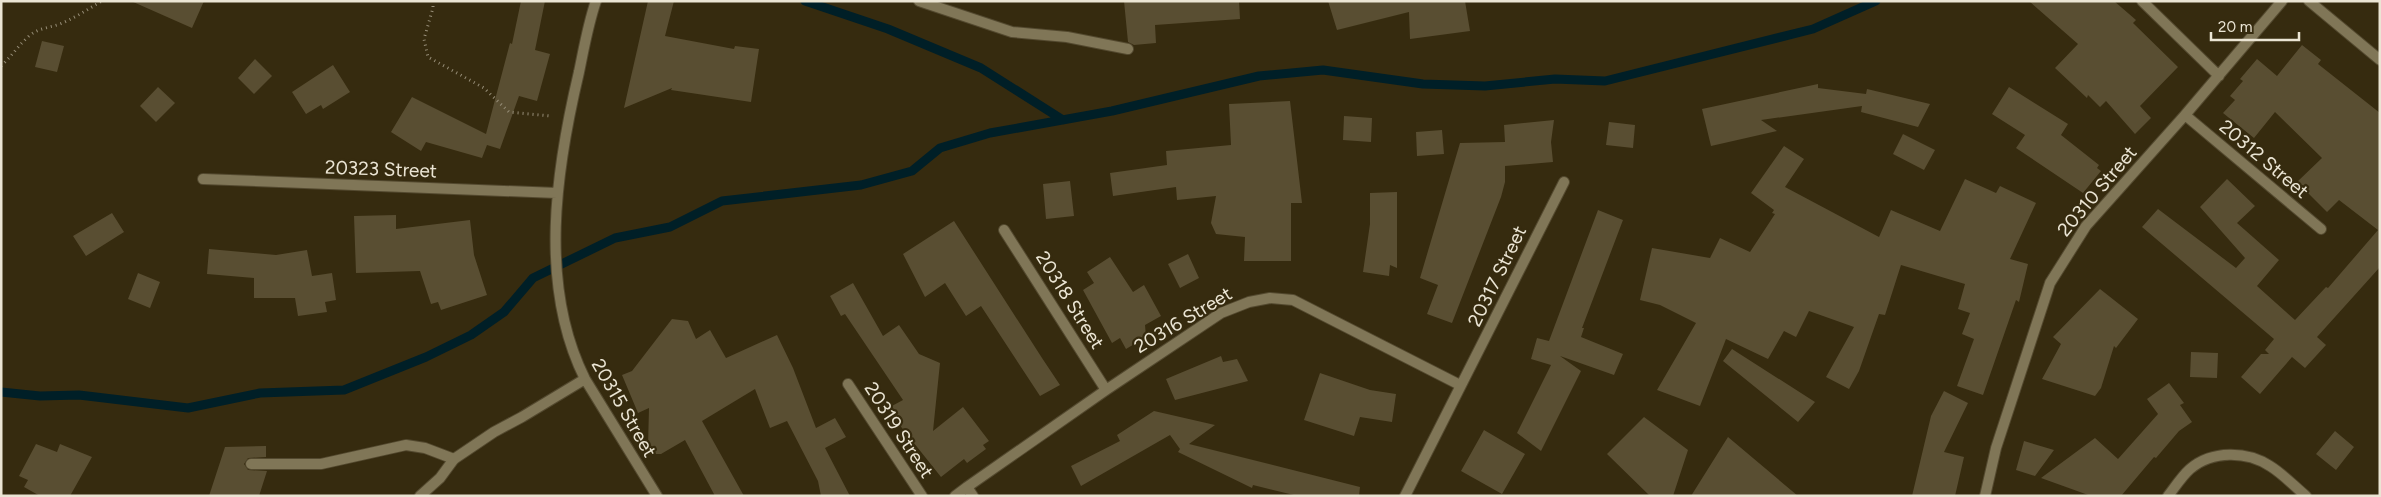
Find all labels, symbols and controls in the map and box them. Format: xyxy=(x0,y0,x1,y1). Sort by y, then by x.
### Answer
scale bar xyxy=(2211,10,2298,42)
text: 20 m xyxy=(2218,18,2252,36)
street label: 20312 Street xyxy=(2215,115,2313,203)
street label: 20310 Street xyxy=(2052,141,2142,241)
street label: 20323 Street xyxy=(325,156,437,182)
street label: 20317 Street xyxy=(1463,222,1531,330)
street label: 20318 Street xyxy=(1031,247,1109,353)
street label: 20316 Street xyxy=(1130,282,1236,358)
street label: 20315 Street xyxy=(587,355,661,461)
street label: 20319 Street xyxy=(859,378,939,482)

